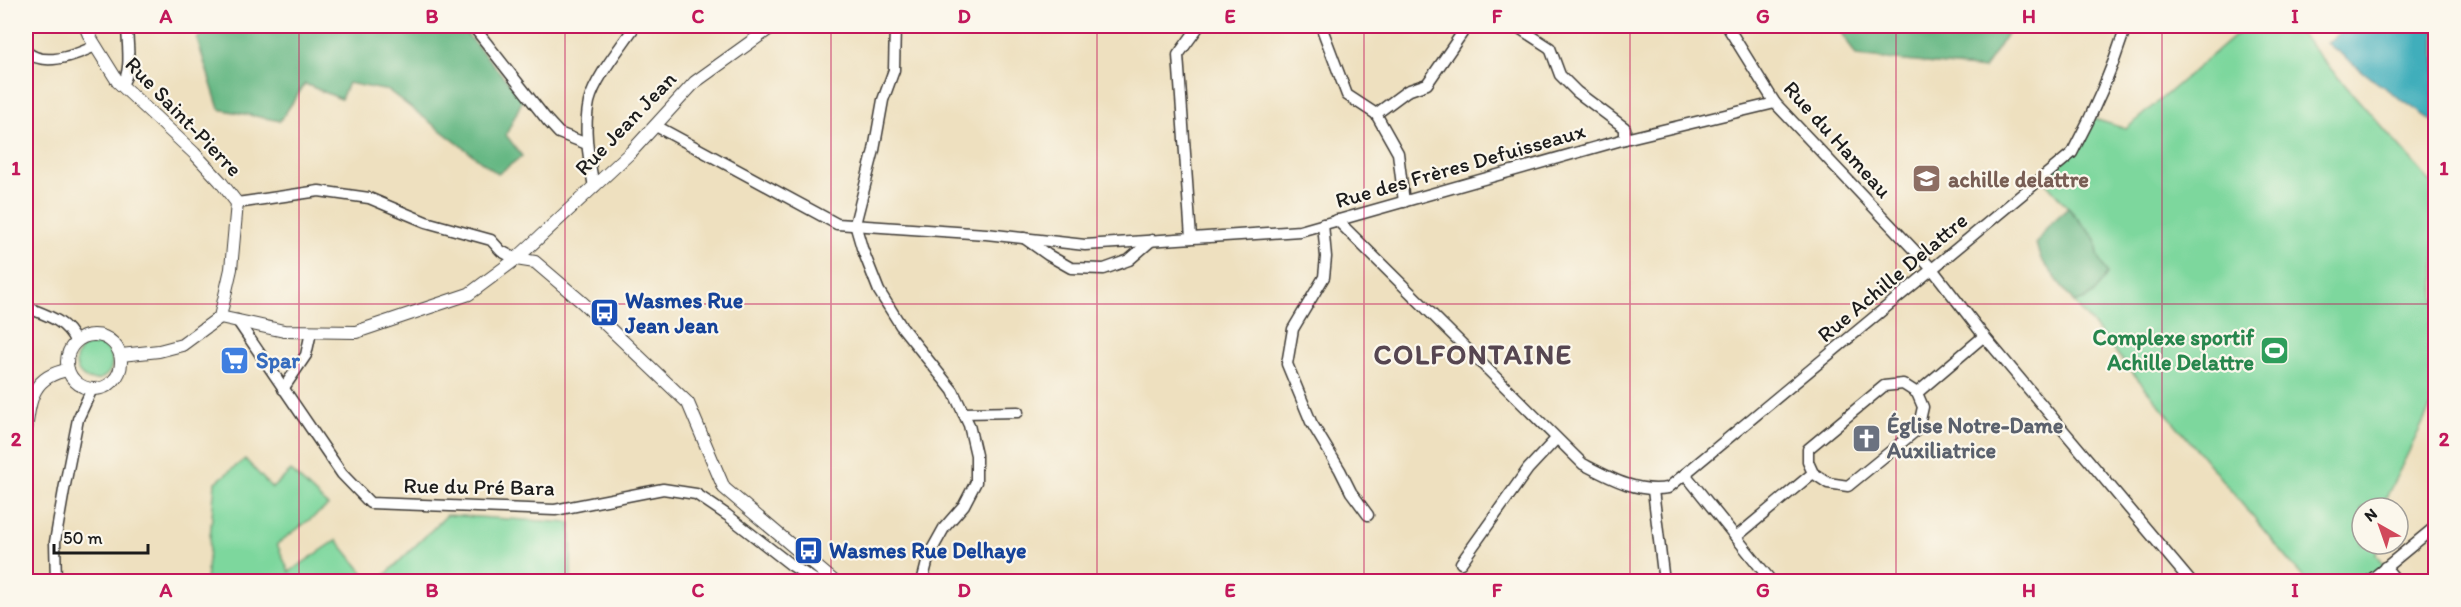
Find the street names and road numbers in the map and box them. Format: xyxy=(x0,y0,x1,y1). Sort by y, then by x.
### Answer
street label: Rue Saint-Pierre xyxy=(119,51,248,182)
street label: Rue Jean Jean xyxy=(569,65,682,181)
street label: Rue du Hameau xyxy=(1778,75,1897,204)
street label: Rue des Frères Defuisseaux xyxy=(1332,117,1588,214)
street label: Rue Achille Delattre xyxy=(1812,207,1973,348)
street label: Rue du Pré Bara xyxy=(403,472,555,501)

